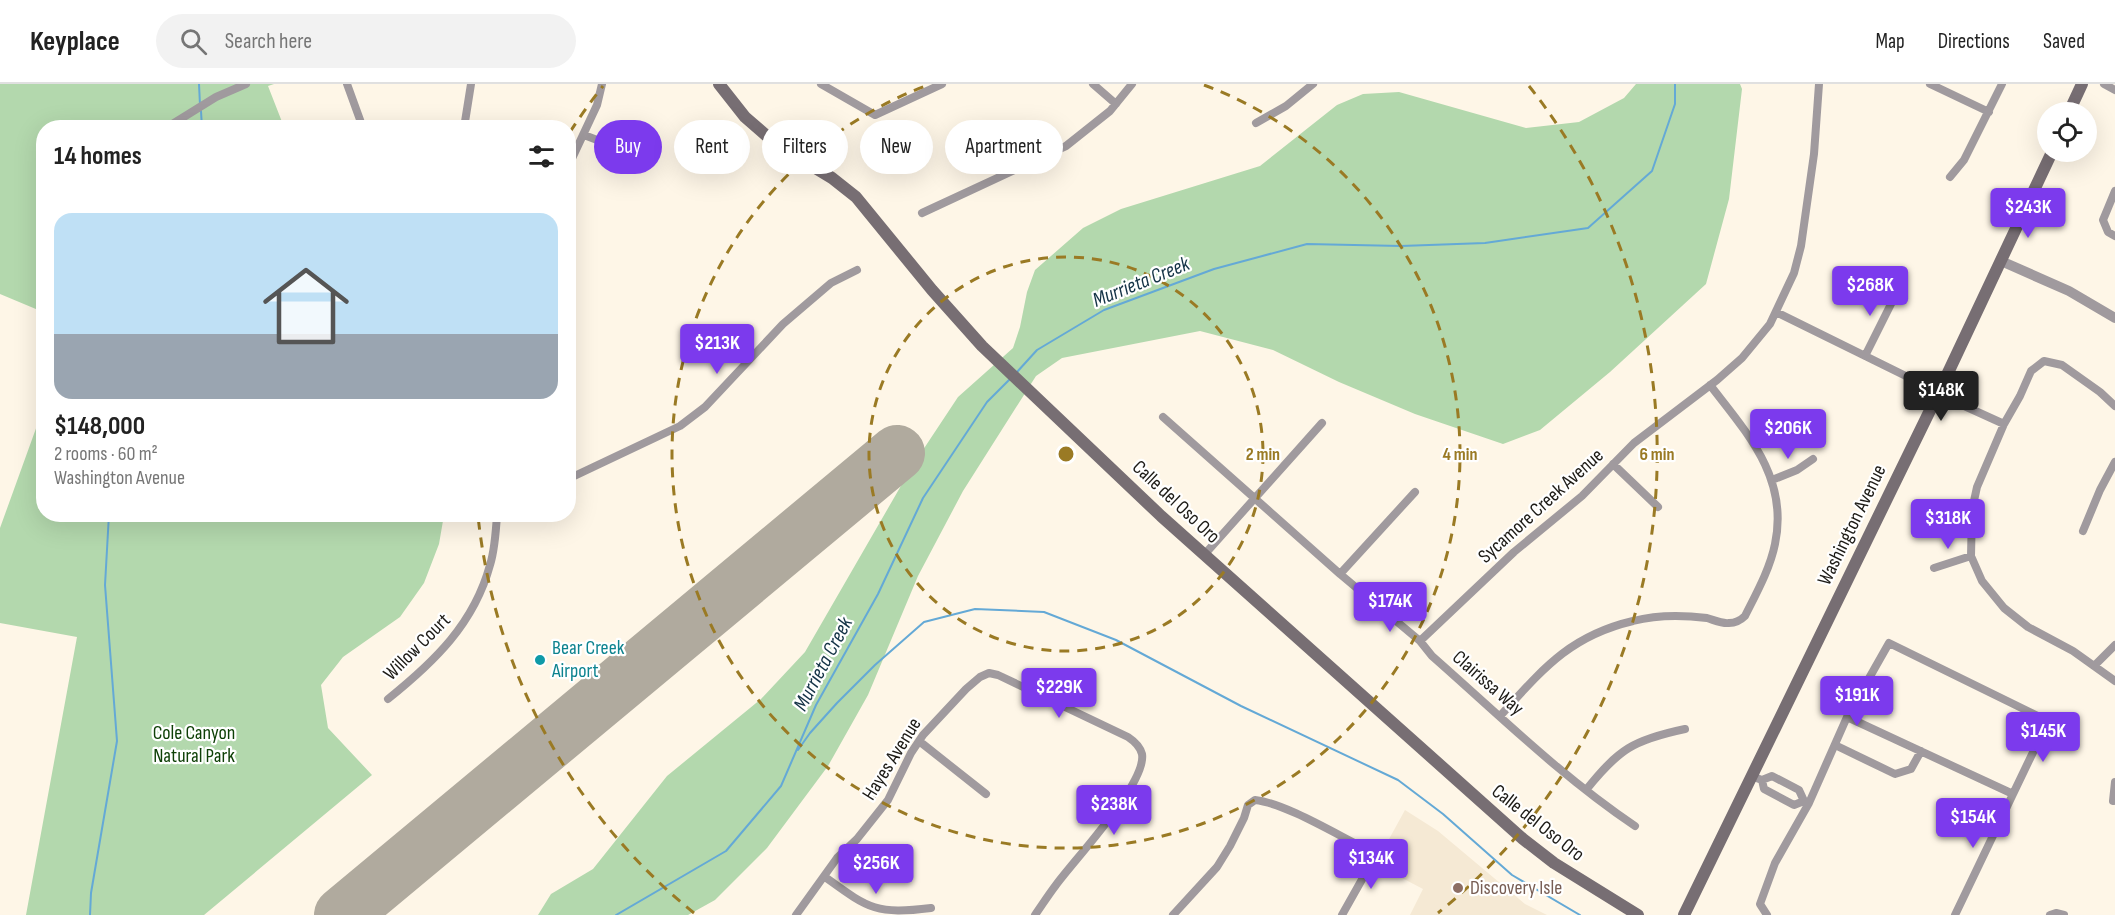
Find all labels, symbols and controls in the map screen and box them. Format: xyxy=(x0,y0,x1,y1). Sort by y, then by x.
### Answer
search box xyxy=(156,14,576,68)
text: Keyplace xyxy=(30,25,120,58)
icon: search xyxy=(177,25,210,58)
text: Search here xyxy=(225,28,312,55)
text: Map xyxy=(1875,29,1905,54)
text: Directions xyxy=(1938,29,2010,54)
text: Saved xyxy=(2043,29,2085,54)
map controls xyxy=(2037,102,2097,162)
button: locate xyxy=(2037,102,2097,162)
chip: Buy xyxy=(594,120,662,174)
chip: Rent xyxy=(674,120,750,174)
chip: Filters xyxy=(762,120,848,174)
chip: New xyxy=(860,120,933,174)
chip: Apartment xyxy=(945,120,1063,174)
icon: filters xyxy=(525,140,558,173)
text: 14 homes xyxy=(54,141,142,172)
pin: $243K xyxy=(1986,188,2070,239)
text: $243K xyxy=(2004,195,2052,219)
water label: Murrieta Creek xyxy=(1089,251,1194,313)
icon: home xyxy=(252,252,360,360)
pin: $268K xyxy=(1828,266,1912,317)
text: $268K xyxy=(1846,273,1894,297)
pin: $213K xyxy=(675,324,759,375)
text: $213K xyxy=(694,331,740,355)
pin: $148K xyxy=(1899,371,1983,422)
text: $148K xyxy=(1918,378,1964,402)
pin: $206K xyxy=(1746,409,1830,460)
text: $148,000 xyxy=(54,411,145,442)
text: $206K xyxy=(1764,416,1812,440)
text: 2 rooms · 60 m² xyxy=(54,442,158,466)
centre of rings xyxy=(1056,444,1076,464)
text: 2 min xyxy=(1246,444,1280,465)
text: 4 min xyxy=(1443,444,1477,465)
street label: Sycamore Creek Avenue xyxy=(1473,444,1609,568)
text: 6 min xyxy=(1640,444,1674,465)
street label: Calle del Oso Oro xyxy=(1127,455,1225,549)
street label: Washington Avenue xyxy=(1813,461,1891,589)
text: Washington Avenue xyxy=(54,466,185,490)
pin: $318K xyxy=(1906,499,1990,550)
text: $318K xyxy=(1925,506,1971,530)
pin: $174K xyxy=(1348,582,1432,633)
text: $174K xyxy=(1368,589,1412,613)
street label: Willow Court xyxy=(378,608,456,686)
water label: Murrieta Creek xyxy=(788,612,859,715)
place label: Bear Creek Airport xyxy=(551,636,625,683)
street label: Clairissa Way xyxy=(1447,645,1529,721)
marker: Bear Creek Airport xyxy=(533,653,547,667)
pin: $229K xyxy=(1017,668,1101,719)
text: $229K xyxy=(1035,675,1083,699)
pin: $191K xyxy=(1815,676,1899,727)
text: $191K xyxy=(1834,683,1880,707)
pin: $145K xyxy=(2001,712,2085,763)
street label: Hayes Avenue xyxy=(857,713,927,805)
text: $145K xyxy=(2020,719,2066,743)
park label: Cole Canyon Natural Park xyxy=(153,721,235,768)
street label: Calle del Oso Oro xyxy=(1487,779,1589,867)
pin: $238K xyxy=(1072,785,1156,836)
text: $238K xyxy=(1090,792,1138,816)
pin: $154K xyxy=(1931,798,2015,849)
text: $154K xyxy=(1950,805,1996,829)
pin: $134K xyxy=(1329,839,1413,890)
pin: $256K xyxy=(834,844,918,895)
text: $134K xyxy=(1348,846,1394,870)
text: $256K xyxy=(852,851,900,875)
place label: Discovery Isle xyxy=(1470,876,1562,900)
marker: Discovery Isle xyxy=(1451,881,1465,895)

